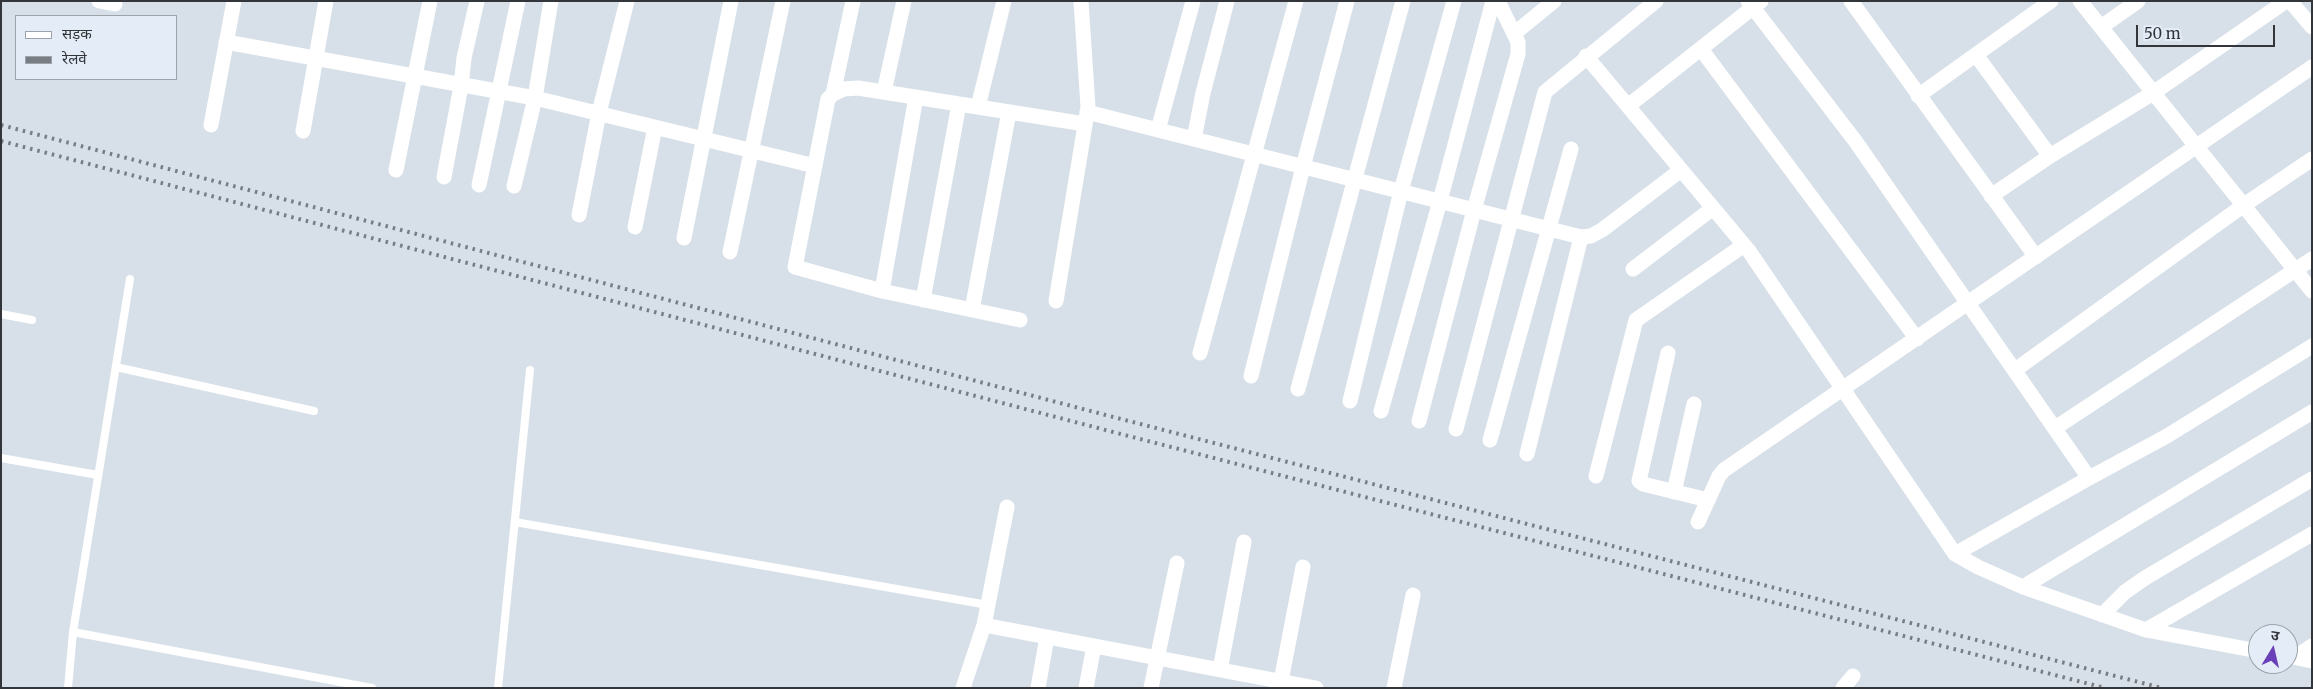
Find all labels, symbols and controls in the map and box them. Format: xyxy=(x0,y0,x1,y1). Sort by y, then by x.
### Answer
legend xyxy=(15,15,178,80)
scale bar xyxy=(2138,15,2277,47)
text: सड़क xyxy=(62,24,92,43)
text: 50 m xyxy=(2144,24,2181,43)
text: रेलवे xyxy=(62,49,87,68)
north arrow xyxy=(2248,624,2298,674)
text: उ xyxy=(2270,626,2281,645)

